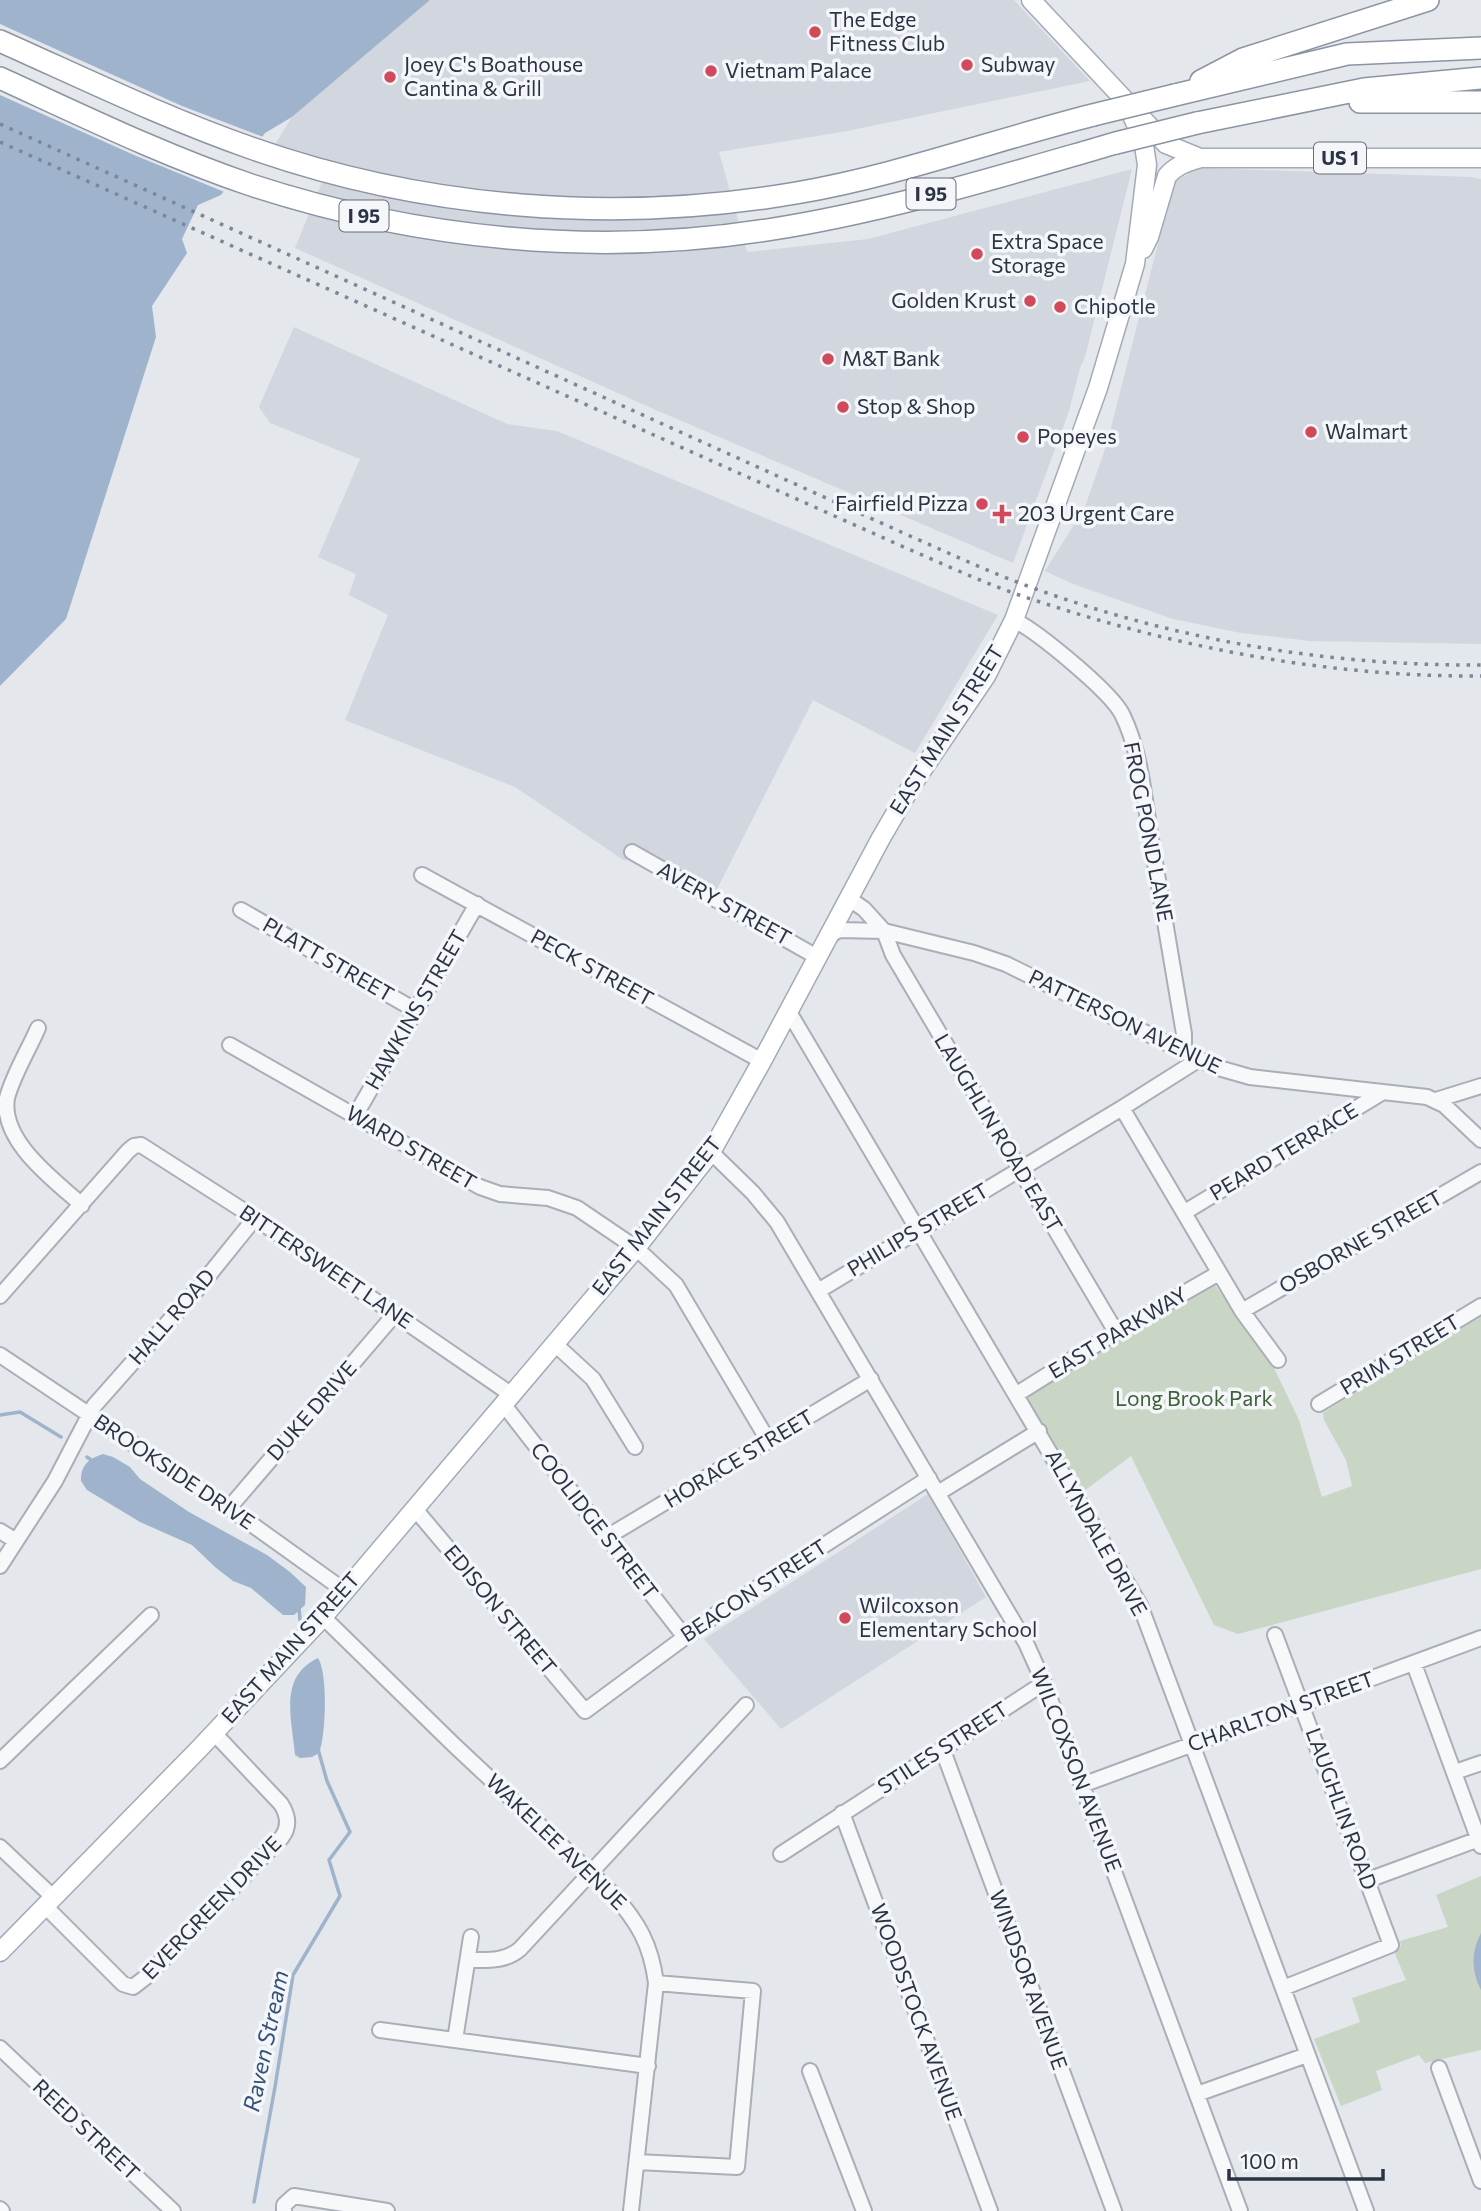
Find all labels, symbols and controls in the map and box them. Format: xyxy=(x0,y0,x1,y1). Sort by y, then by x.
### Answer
place label: The Edge Fitness Club xyxy=(829,6,945,55)
marker: The Edge Fitness Club xyxy=(807,24,823,40)
place label: Joey C's Boathouse Cantina & Grill xyxy=(404,51,583,100)
place label: Subway xyxy=(981,51,1056,76)
place label: Vietnam Palace xyxy=(725,57,872,82)
marker: Subway xyxy=(959,57,975,73)
marker: Vietnam Palace xyxy=(703,63,719,79)
marker: Joey C's Boathouse Cantina & Grill xyxy=(382,69,398,85)
road number: US 1 xyxy=(1314,142,1366,174)
road number: I 95 xyxy=(906,178,956,210)
road number: I 95 xyxy=(340,200,388,232)
place label: Extra Space Storage xyxy=(991,228,1104,277)
marker: Extra Space Storage xyxy=(969,246,985,262)
place label: Golden Krust xyxy=(891,287,1016,312)
marker: Golden Krust xyxy=(1022,293,1038,309)
place label: Chipotle xyxy=(1074,293,1156,318)
marker: Chipotle xyxy=(1052,299,1068,315)
place label: M&T Bank xyxy=(842,345,941,370)
marker: M&T Bank xyxy=(820,351,836,367)
place label: Stop & Shop xyxy=(857,393,975,418)
marker: Stop & Shop xyxy=(835,399,851,415)
place label: Walmart xyxy=(1325,418,1408,443)
place label: Popeyes xyxy=(1037,423,1117,448)
marker: Walmart xyxy=(1303,424,1319,440)
marker: Popeyes xyxy=(1015,429,1031,445)
place label: Fairfield Pizza xyxy=(835,490,968,515)
marker: Fairfield Pizza xyxy=(974,496,990,512)
place label: 203 Urgent Care xyxy=(1018,500,1174,525)
marker: 203 Urgent Care xyxy=(992,504,1012,524)
street label: EAST MAIN STREET xyxy=(884,640,1008,818)
street label: FROG POND LANE xyxy=(1120,740,1179,924)
street label: AVERY STREET xyxy=(653,856,796,950)
street label: PLATT STREET xyxy=(259,911,399,1006)
street label: PECK STREET xyxy=(527,923,658,1011)
street label: HAWKINS STREET xyxy=(359,925,471,1094)
street label: PATTERSON AVENUE xyxy=(1025,963,1226,1078)
street label: LAUGHLIN ROAD EAST xyxy=(930,1029,1068,1236)
street label: PEARD TERRACE xyxy=(1205,1097,1362,1205)
street label: WARD STREET xyxy=(342,1099,481,1194)
street label: EAST MAIN STREET xyxy=(586,1131,726,1300)
street label: PHILIPS STREET xyxy=(842,1177,992,1281)
street label: OSBORNE STREET xyxy=(1274,1184,1446,1298)
street label: BITTERSWEET LANE xyxy=(236,1199,418,1333)
street label: HALL ROAD xyxy=(123,1263,219,1369)
street label: EAST PARKWAY xyxy=(1043,1280,1191,1383)
street label: PRIM STREET xyxy=(1335,1308,1464,1399)
street label: DUKE DRIVE xyxy=(261,1355,361,1465)
park label: Long Brook Park xyxy=(1115,1385,1273,1410)
street label: HORACE STREET xyxy=(659,1403,817,1512)
street label: BROOKSIDE DRIVE xyxy=(90,1408,260,1534)
street label: COOLIDGE STREET xyxy=(526,1437,664,1603)
street label: ALLYNDALE DRIVE xyxy=(1041,1445,1153,1620)
street label: BEACON STREET xyxy=(675,1533,831,1646)
street label: EDISON STREET xyxy=(440,1539,563,1679)
street label: EAST MAIN STREET xyxy=(215,1566,364,1728)
place label: Wilcoxson Elementary School xyxy=(859,1592,1037,1641)
marker: Wilcoxson Elementary School xyxy=(837,1610,853,1626)
street label: WILCOXSON AVENUE xyxy=(1027,1664,1128,1875)
street label: CHARLTON STREET xyxy=(1184,1665,1377,1756)
street label: STILES STREET xyxy=(872,1695,1012,1798)
street label: LAUGHLIN ROAD xyxy=(1302,1724,1383,1893)
street label: WAKELEE AVENUE xyxy=(482,1768,632,1914)
street label: EVERGREEN DRIVE xyxy=(136,1830,286,1984)
street label: WINDSOR AVENUE xyxy=(985,1886,1074,2073)
street label: WOODSTOCK AVENUE xyxy=(867,1900,968,2123)
water label: Raven Stream xyxy=(236,1968,294,2114)
street label: REED STREET xyxy=(29,2073,145,2185)
scale bar xyxy=(1229,2138,1383,2182)
text: 100 m xyxy=(1240,2148,1299,2173)

